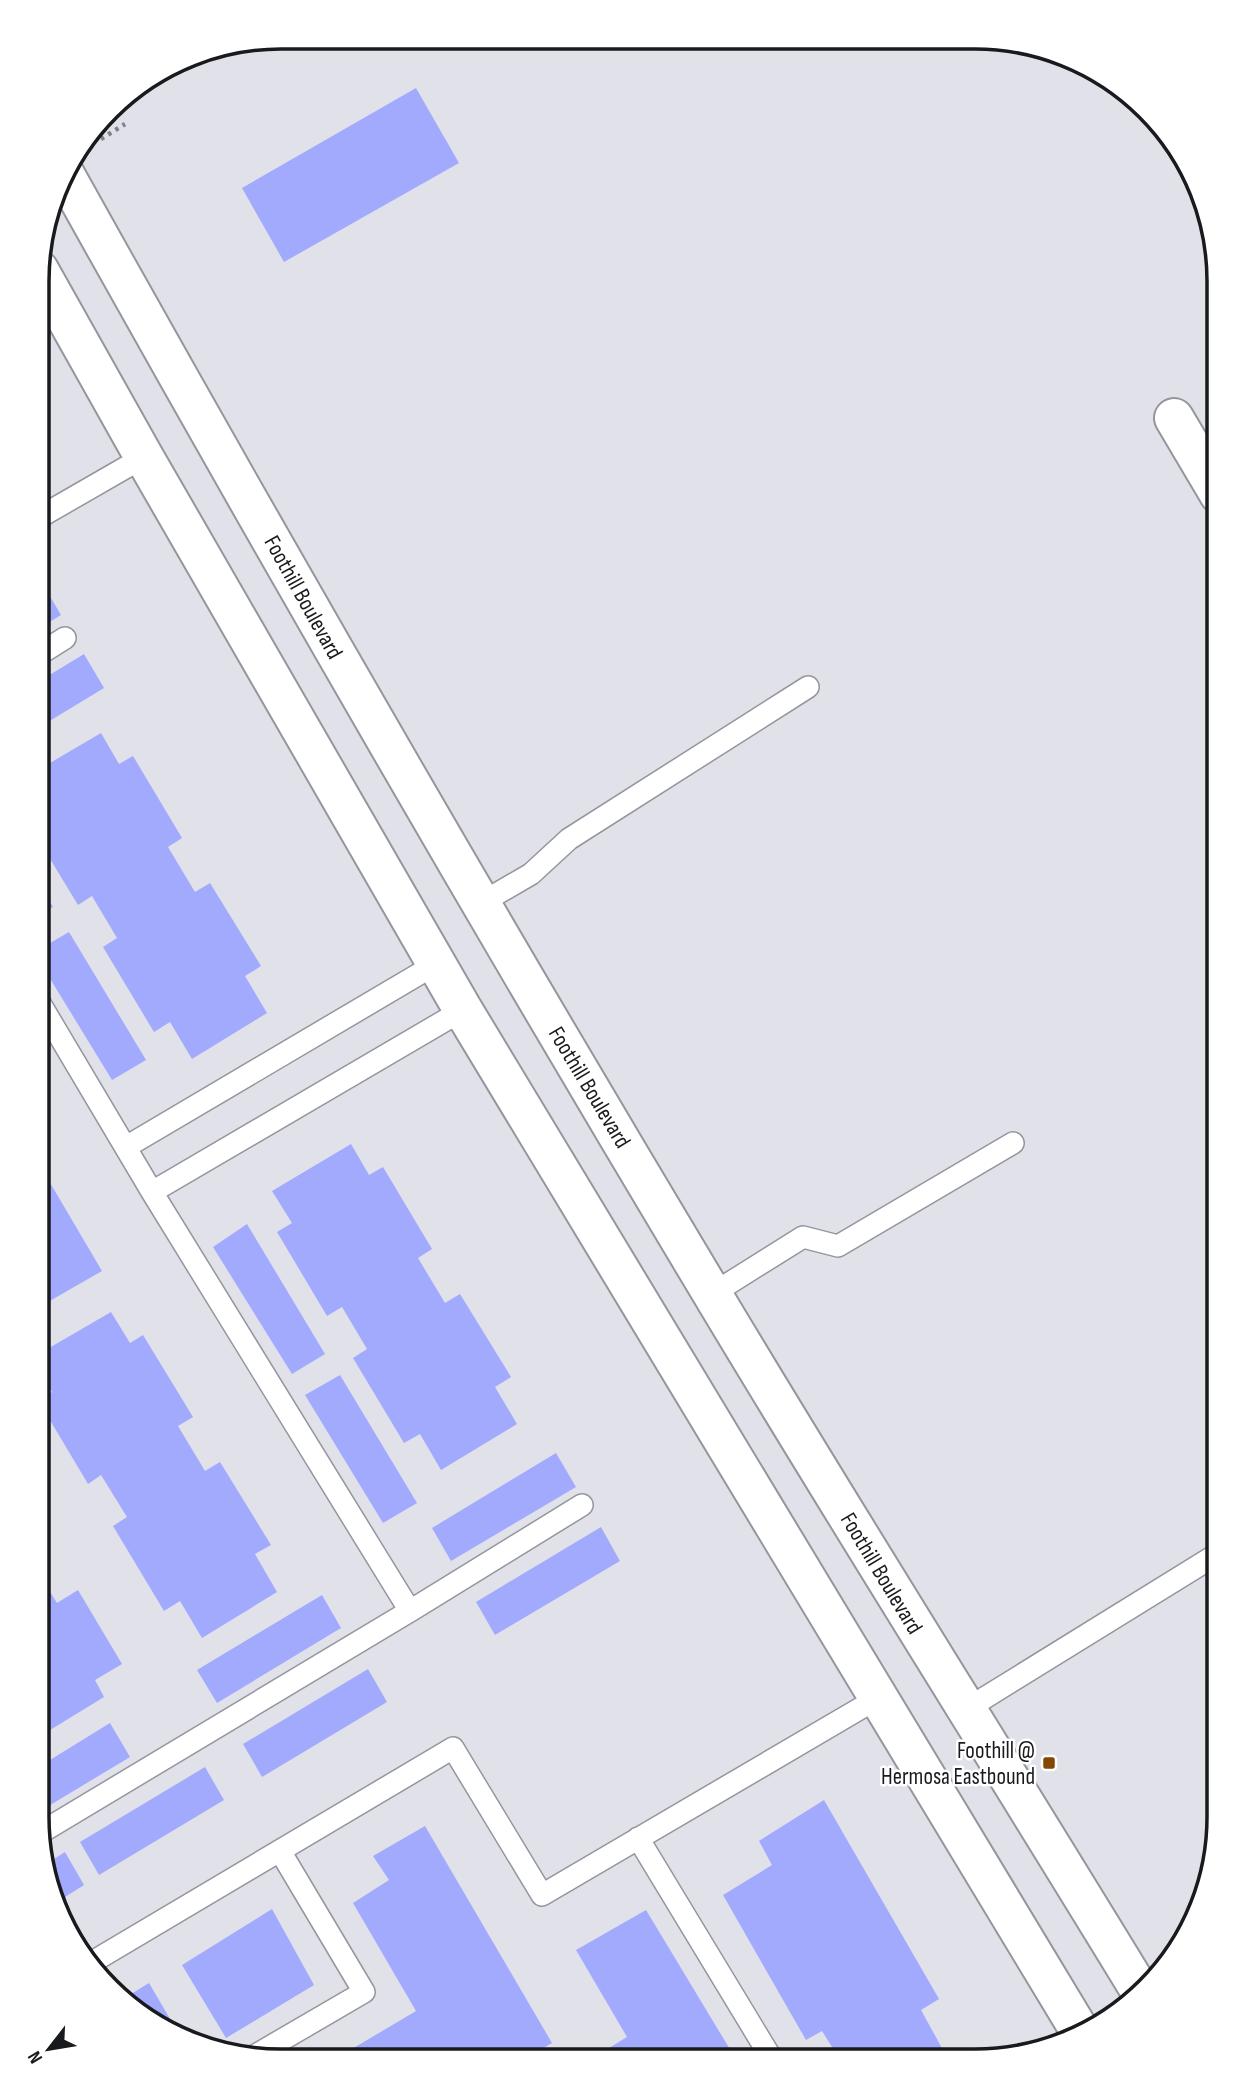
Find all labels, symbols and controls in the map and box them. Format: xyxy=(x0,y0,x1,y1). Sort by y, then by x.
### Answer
street label: Foothill Boulevard xyxy=(258,531,349,664)
street label: Foothill Boulevard xyxy=(542,1022,636,1153)
street label: Foothill Boulevard xyxy=(834,1508,928,1639)
place label: Foothill @ Hermosa Eastbound xyxy=(881,1737,1035,1791)
marker: Foothill @ Hermosa Eastbound xyxy=(1041,1755,1057,1771)
north arrow xyxy=(14,2014,84,2084)
text: N xyxy=(23,2047,48,2067)

